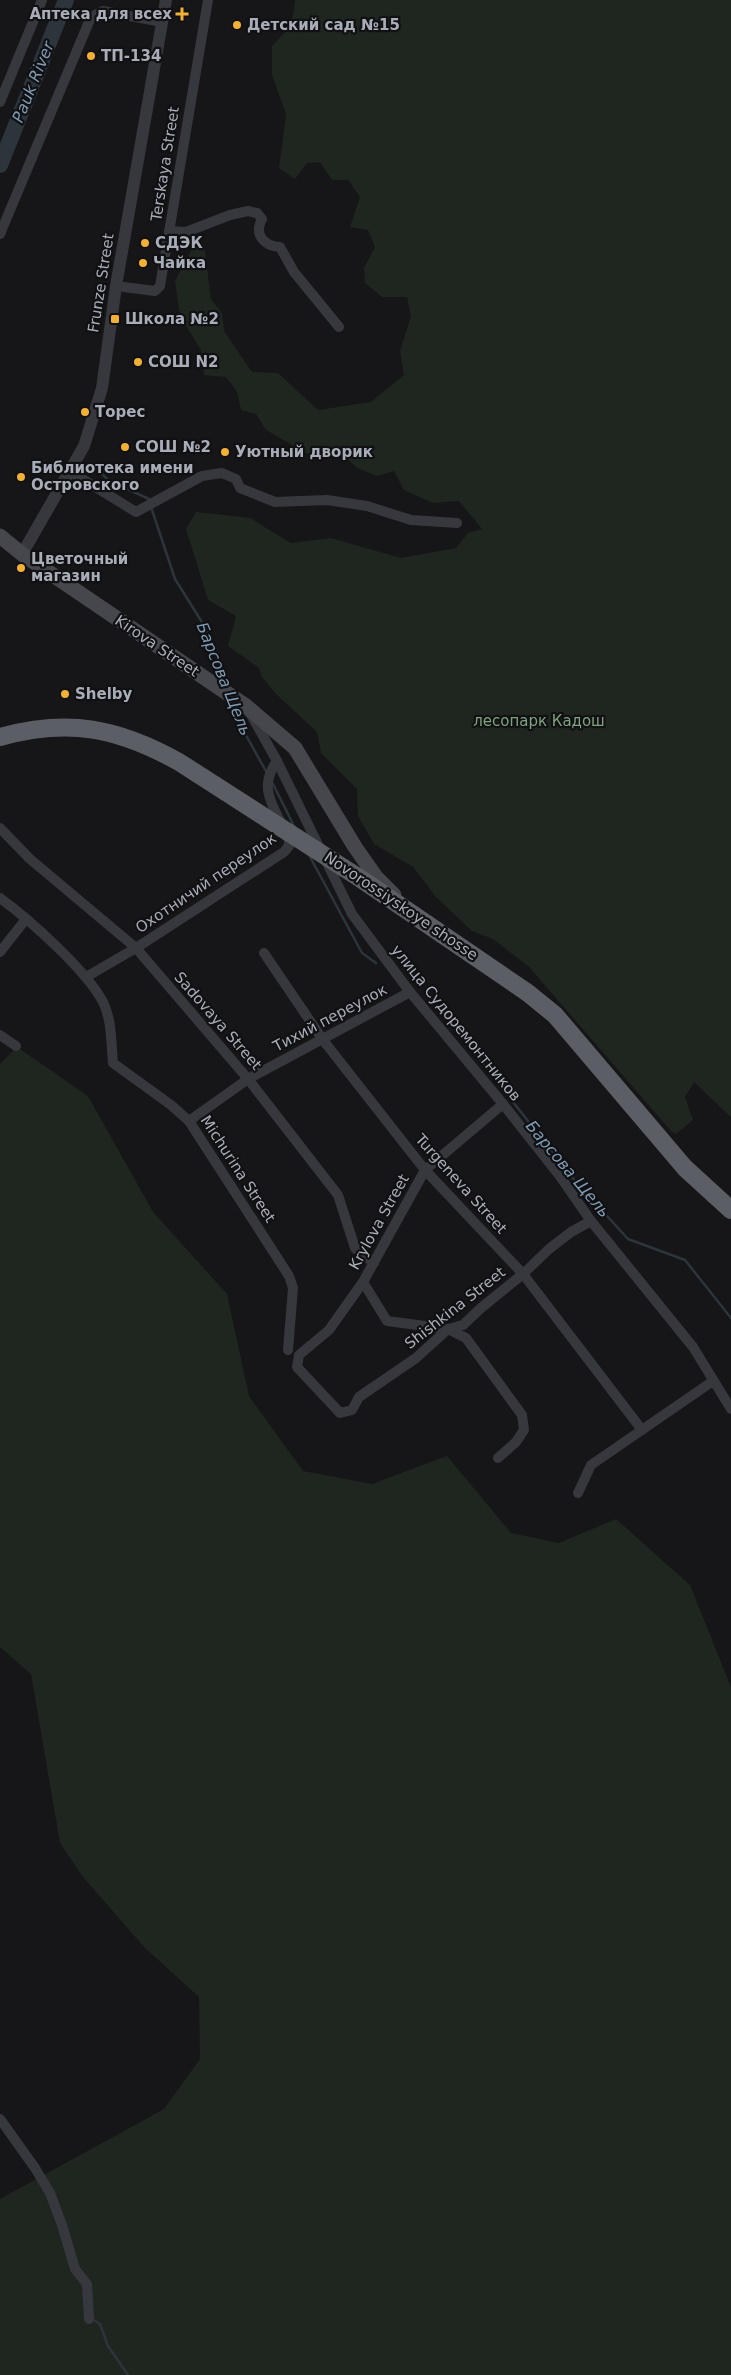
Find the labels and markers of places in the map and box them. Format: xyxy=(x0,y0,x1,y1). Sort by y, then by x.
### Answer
place label: Аптека для всех xyxy=(29,5,172,23)
marker: Аптека для всех xyxy=(176,8,188,20)
place label: Детский сад №15 xyxy=(247,16,400,34)
marker: Детский сад №15 xyxy=(231,19,243,31)
place label: ТП-134 xyxy=(101,47,161,65)
marker: ТП-134 xyxy=(85,50,97,62)
place label: СДЭК xyxy=(155,234,203,252)
marker: СДЭК xyxy=(139,237,151,249)
place label: Чайка xyxy=(153,254,206,272)
marker: Чайка xyxy=(137,257,149,269)
place label: Школа №2 xyxy=(125,310,219,328)
marker: Школа №2 xyxy=(109,313,121,325)
place label: СОШ N2 xyxy=(148,353,219,371)
marker: СОШ N2 xyxy=(132,356,144,368)
place label: Торес xyxy=(95,403,145,421)
marker: Торес xyxy=(79,406,91,418)
place label: СОШ №2 xyxy=(135,438,211,456)
marker: СОШ №2 xyxy=(119,441,131,453)
place label: Уютный дворик xyxy=(235,443,373,461)
marker: Уютный дворик xyxy=(219,446,231,458)
place label: Библиотека имени Островского xyxy=(31,459,193,494)
marker: Библиотека имени Островского xyxy=(15,471,27,483)
place label: Цветочный магазин xyxy=(31,550,128,585)
marker: Цветочный магазин xyxy=(15,562,27,574)
place label: Shelby xyxy=(75,685,133,703)
marker: Shelby xyxy=(59,688,71,700)

